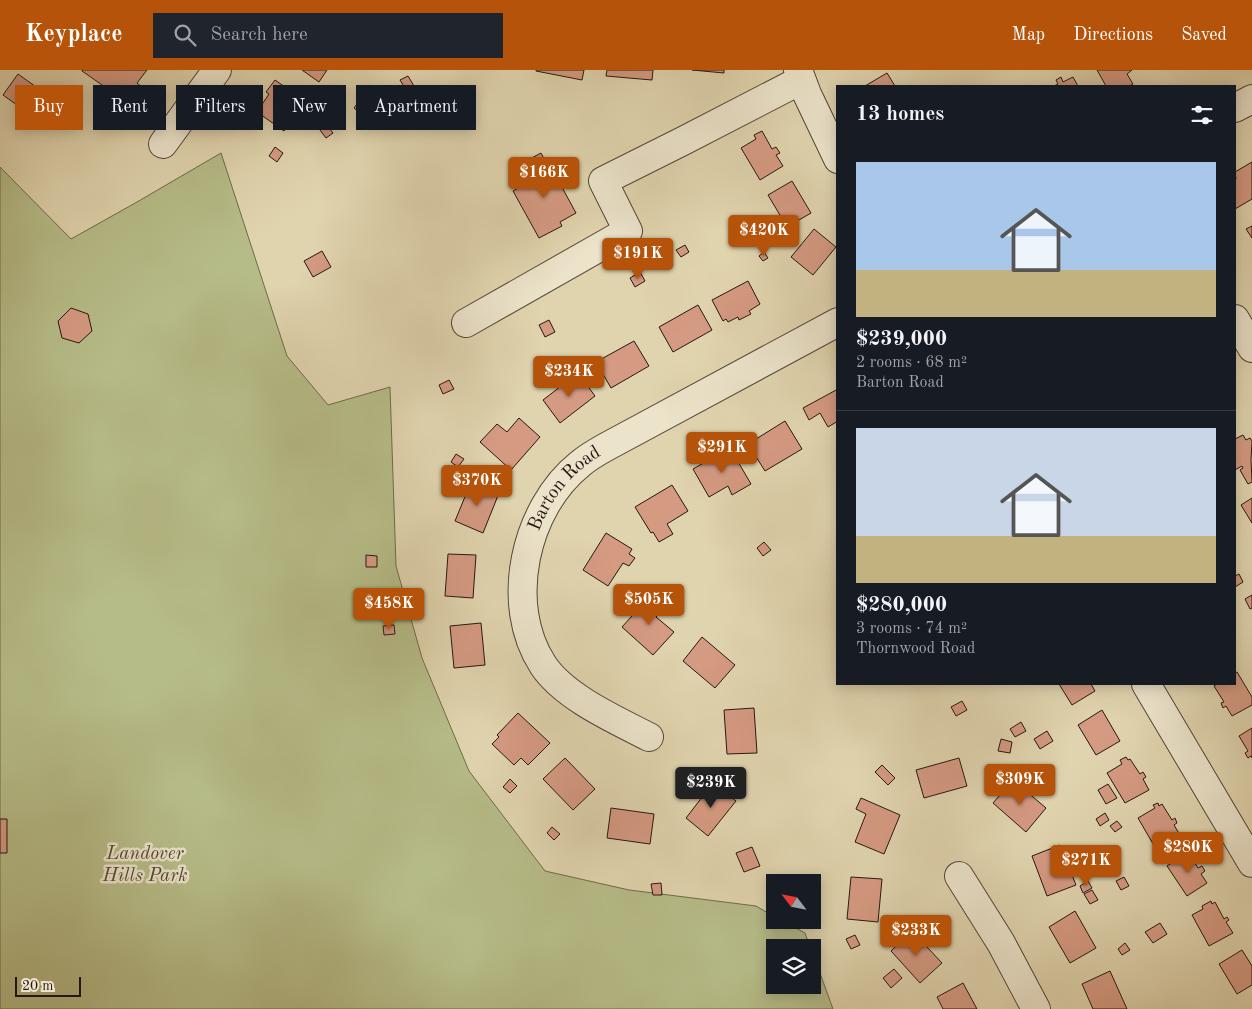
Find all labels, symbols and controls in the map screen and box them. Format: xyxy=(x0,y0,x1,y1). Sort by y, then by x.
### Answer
search box xyxy=(153,13,503,58)
icon: search xyxy=(171,21,199,49)
text: Keyplace xyxy=(25,23,123,47)
text: Search here xyxy=(211,26,308,45)
text: Map xyxy=(1012,26,1045,44)
text: Directions xyxy=(1073,26,1153,44)
text: Saved xyxy=(1181,26,1227,44)
chip: Buy xyxy=(15,85,83,130)
chip: Rent xyxy=(93,85,166,130)
chip: Filters xyxy=(176,85,263,130)
chip: New xyxy=(273,85,346,130)
chip: Apartment xyxy=(356,85,476,130)
icon: filters xyxy=(1188,101,1216,129)
text: 13 homes xyxy=(856,104,944,125)
pin: $166K xyxy=(509,156,579,199)
text: $166K xyxy=(519,165,569,181)
icon: home xyxy=(991,195,1081,285)
pin: $420K xyxy=(729,214,799,257)
text: $420K xyxy=(739,223,789,239)
pin: $191K xyxy=(603,238,673,280)
text: $191K xyxy=(613,246,663,262)
text: $239,000 xyxy=(856,329,947,350)
text: 2 rooms · 68 m² xyxy=(856,355,967,371)
pin: $234K xyxy=(534,356,604,398)
text: $234K xyxy=(544,364,594,380)
text: Barton Road xyxy=(856,375,944,391)
pin: $291K xyxy=(687,432,757,474)
text: $291K xyxy=(697,440,747,456)
street label: Barton Road xyxy=(525,443,604,533)
icon: home xyxy=(991,460,1081,550)
pin: $370K xyxy=(442,464,512,507)
text: $370K xyxy=(452,473,502,489)
pin: $505K xyxy=(614,584,684,626)
pin: $458K xyxy=(354,588,424,630)
text: $505K xyxy=(624,592,674,608)
text: $280,000 xyxy=(856,595,947,616)
text: $458K xyxy=(364,596,414,612)
text: 3 rooms · 74 m² xyxy=(856,621,967,637)
text: Thornwood Road xyxy=(856,641,975,657)
pin: $309K xyxy=(985,764,1055,806)
pin: $239K xyxy=(676,766,746,809)
text: $309K xyxy=(995,772,1045,788)
text: $239K xyxy=(686,775,736,791)
pin: $280K xyxy=(1153,832,1223,874)
text: $280K xyxy=(1163,840,1213,856)
pin: $271K xyxy=(1051,844,1121,887)
park label: Landover Hills Park xyxy=(101,845,188,886)
text: $271K xyxy=(1061,853,1111,869)
north arrow xyxy=(766,874,821,929)
map controls xyxy=(766,874,821,994)
pin: $233K xyxy=(881,914,951,957)
text: $233K xyxy=(891,923,941,939)
button: layers xyxy=(766,939,821,994)
scale bar xyxy=(15,974,81,997)
text: 20 m xyxy=(22,979,53,993)

